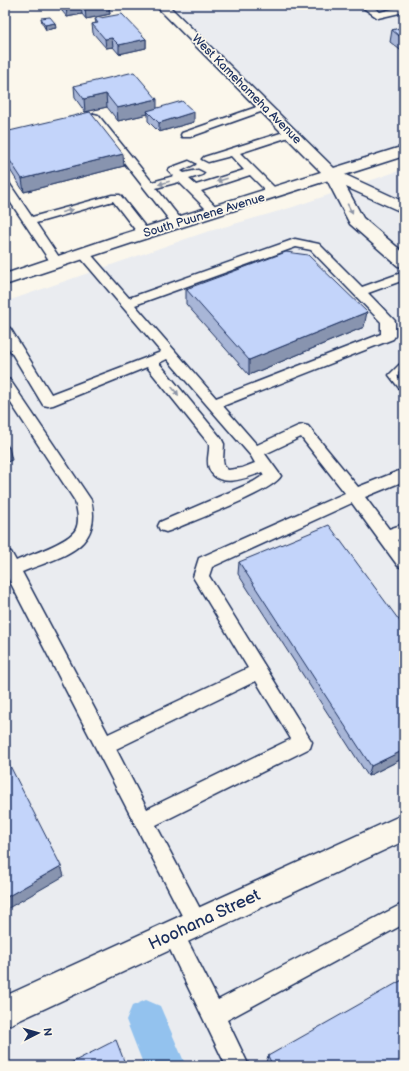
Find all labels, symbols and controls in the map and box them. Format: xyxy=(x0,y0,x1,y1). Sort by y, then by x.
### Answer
street label: West Kamehameha Avenue xyxy=(189,31,305,147)
one-way arrow xyxy=(216,178,228,184)
one-way arrow xyxy=(158,180,170,186)
street label: South Puunene Avenue xyxy=(142,190,267,241)
one-way arrow xyxy=(347,203,353,215)
one-way arrow xyxy=(61,207,73,213)
one-way arrow xyxy=(170,386,179,397)
street label: Hoohana Street xyxy=(145,885,264,955)
north arrow xyxy=(18,1013,58,1053)
text: N xyxy=(41,1027,54,1037)

